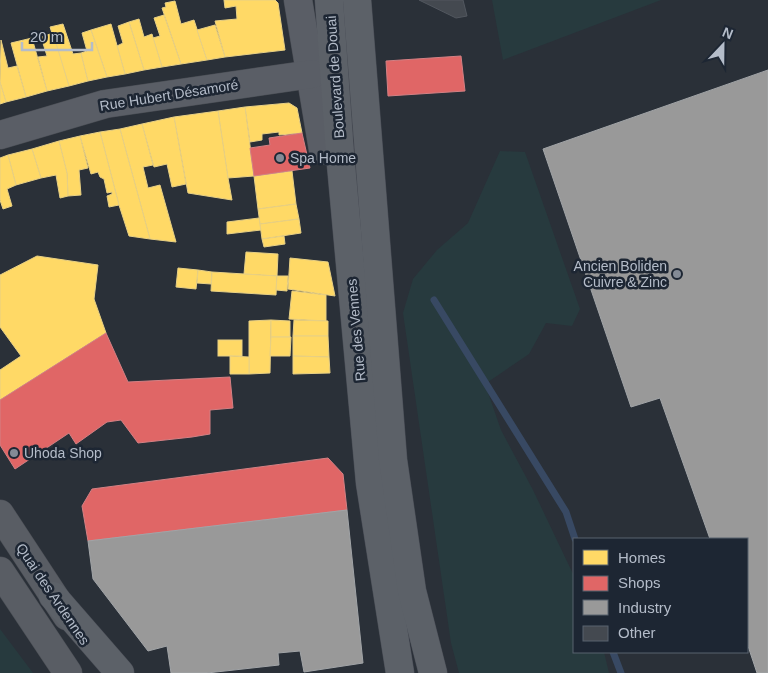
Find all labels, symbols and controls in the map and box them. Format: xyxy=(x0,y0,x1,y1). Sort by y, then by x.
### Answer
street label: Boulevard de Douai xyxy=(323,15,347,139)
scale bar xyxy=(22,20,92,52)
north arrow xyxy=(698,20,748,70)
text: N xyxy=(720,24,736,42)
text: 20 m xyxy=(30,28,63,45)
street label: Rue Hubert Désamoré xyxy=(99,76,240,114)
place label: Spa Home xyxy=(290,150,356,166)
marker: Spa Home xyxy=(274,152,286,164)
place label: Ancien Boliden Cuivre & Zinc xyxy=(574,258,667,290)
marker: Ancien Boliden Cuivre & Zinc xyxy=(671,268,683,280)
street label: Rue des Vennes xyxy=(344,278,368,382)
place label: Uhoda Shop xyxy=(24,445,102,461)
marker: Uhoda Shop xyxy=(8,447,20,459)
legend xyxy=(573,538,748,653)
street label: Quai des Ardennes xyxy=(13,540,93,648)
text: Homes xyxy=(618,549,666,566)
text: Shops xyxy=(618,574,661,591)
text: Industry xyxy=(618,599,672,616)
text: Other xyxy=(618,624,656,641)

